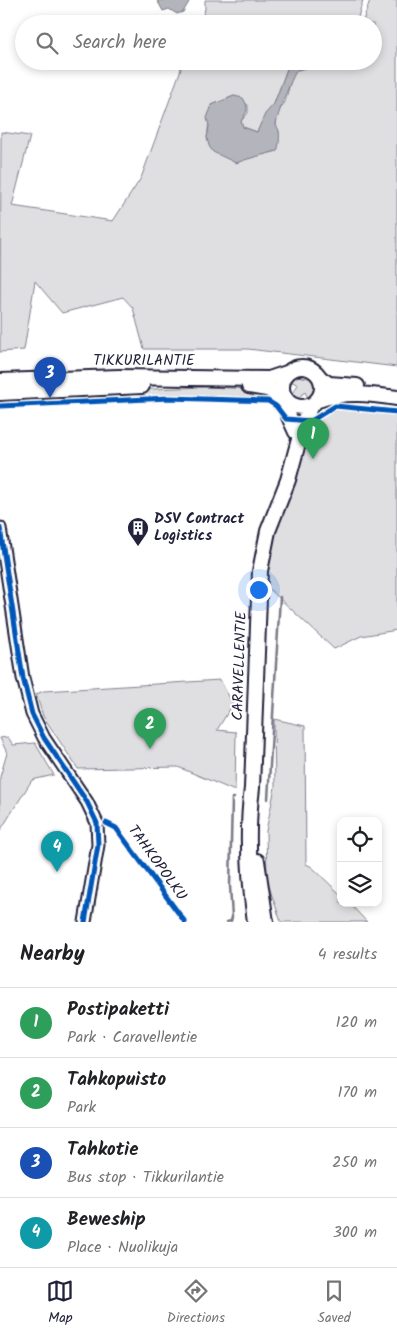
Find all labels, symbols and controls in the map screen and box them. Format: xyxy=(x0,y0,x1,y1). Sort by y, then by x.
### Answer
search box xyxy=(15,15,382,70)
text: Search here xyxy=(73,28,167,58)
icon: search xyxy=(33,29,61,57)
street label: TIKKURILANTIE xyxy=(93,349,196,373)
pin: 3 xyxy=(34,357,66,398)
pin: 1 xyxy=(297,418,329,459)
place label: DSV Contract Logistics xyxy=(154,507,245,548)
building icon: DSV Contract Logistics xyxy=(126,516,150,547)
your location xyxy=(246,577,272,603)
street label: CARAVELLENTIE xyxy=(226,610,254,721)
pin: 2 xyxy=(134,708,166,749)
map controls xyxy=(337,817,382,907)
button: locate xyxy=(337,817,382,862)
street label: TAHKOPOLKU xyxy=(121,820,193,906)
pin: 4 xyxy=(41,831,73,872)
button: layers xyxy=(337,862,382,907)
text: Nearby xyxy=(20,938,85,971)
text: 4 results xyxy=(318,942,377,967)
text: Postipaketti xyxy=(67,995,169,1025)
text: 1 xyxy=(34,1010,38,1035)
text: 120 m xyxy=(336,1010,377,1035)
text: Park · Caravellentie xyxy=(67,1025,197,1050)
text: Tahkopuisto xyxy=(67,1065,166,1095)
text: 2 xyxy=(31,1080,41,1105)
text: 170 m xyxy=(337,1080,377,1105)
text: Park xyxy=(67,1095,96,1120)
text: Tahkotie xyxy=(67,1135,139,1165)
text: 3 xyxy=(32,1150,40,1175)
text: 250 m xyxy=(332,1150,377,1175)
text: Bus stop · Tikkurilantie xyxy=(67,1165,224,1190)
text: Beweship xyxy=(67,1205,146,1235)
text: 4 xyxy=(32,1220,40,1245)
text: 300 m xyxy=(333,1220,377,1245)
text: Place · Nuolikuja xyxy=(67,1235,178,1260)
tab: Map xyxy=(46,1277,74,1329)
tab: Directions xyxy=(167,1277,225,1329)
tab: Saved xyxy=(317,1277,351,1329)

